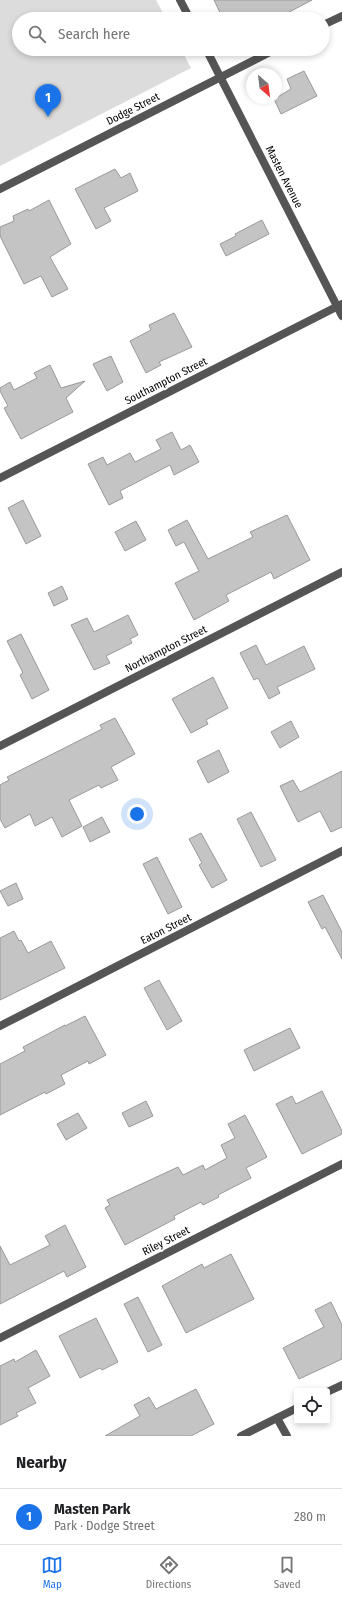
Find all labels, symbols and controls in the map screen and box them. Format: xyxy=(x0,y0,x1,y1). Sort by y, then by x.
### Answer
search box xyxy=(12,12,330,56)
icon: search xyxy=(26,23,48,45)
text: Search here xyxy=(58,25,130,43)
north arrow xyxy=(246,68,282,104)
pin: 1 xyxy=(35,84,61,117)
street label: Dodge Street xyxy=(104,90,162,128)
street label: Masten Avenue xyxy=(263,144,305,210)
street label: Southampton Street xyxy=(123,354,210,407)
street label: Northampton Street xyxy=(123,623,209,675)
your location xyxy=(127,804,147,824)
street label: Eaton Street xyxy=(139,911,194,947)
street label: Riley Street xyxy=(140,1223,192,1258)
map controls xyxy=(294,1388,330,1424)
button: locate xyxy=(294,1388,330,1424)
text: Nearby xyxy=(16,1452,67,1473)
text: Masten Park xyxy=(54,1500,130,1518)
text: 1 xyxy=(26,1509,32,1524)
text: 280 m xyxy=(294,1509,326,1524)
text: Park · Dodge Street xyxy=(54,1518,155,1533)
tab: Map xyxy=(41,1554,63,1591)
tab: Directions xyxy=(146,1554,191,1591)
tab: Saved xyxy=(274,1554,301,1591)

